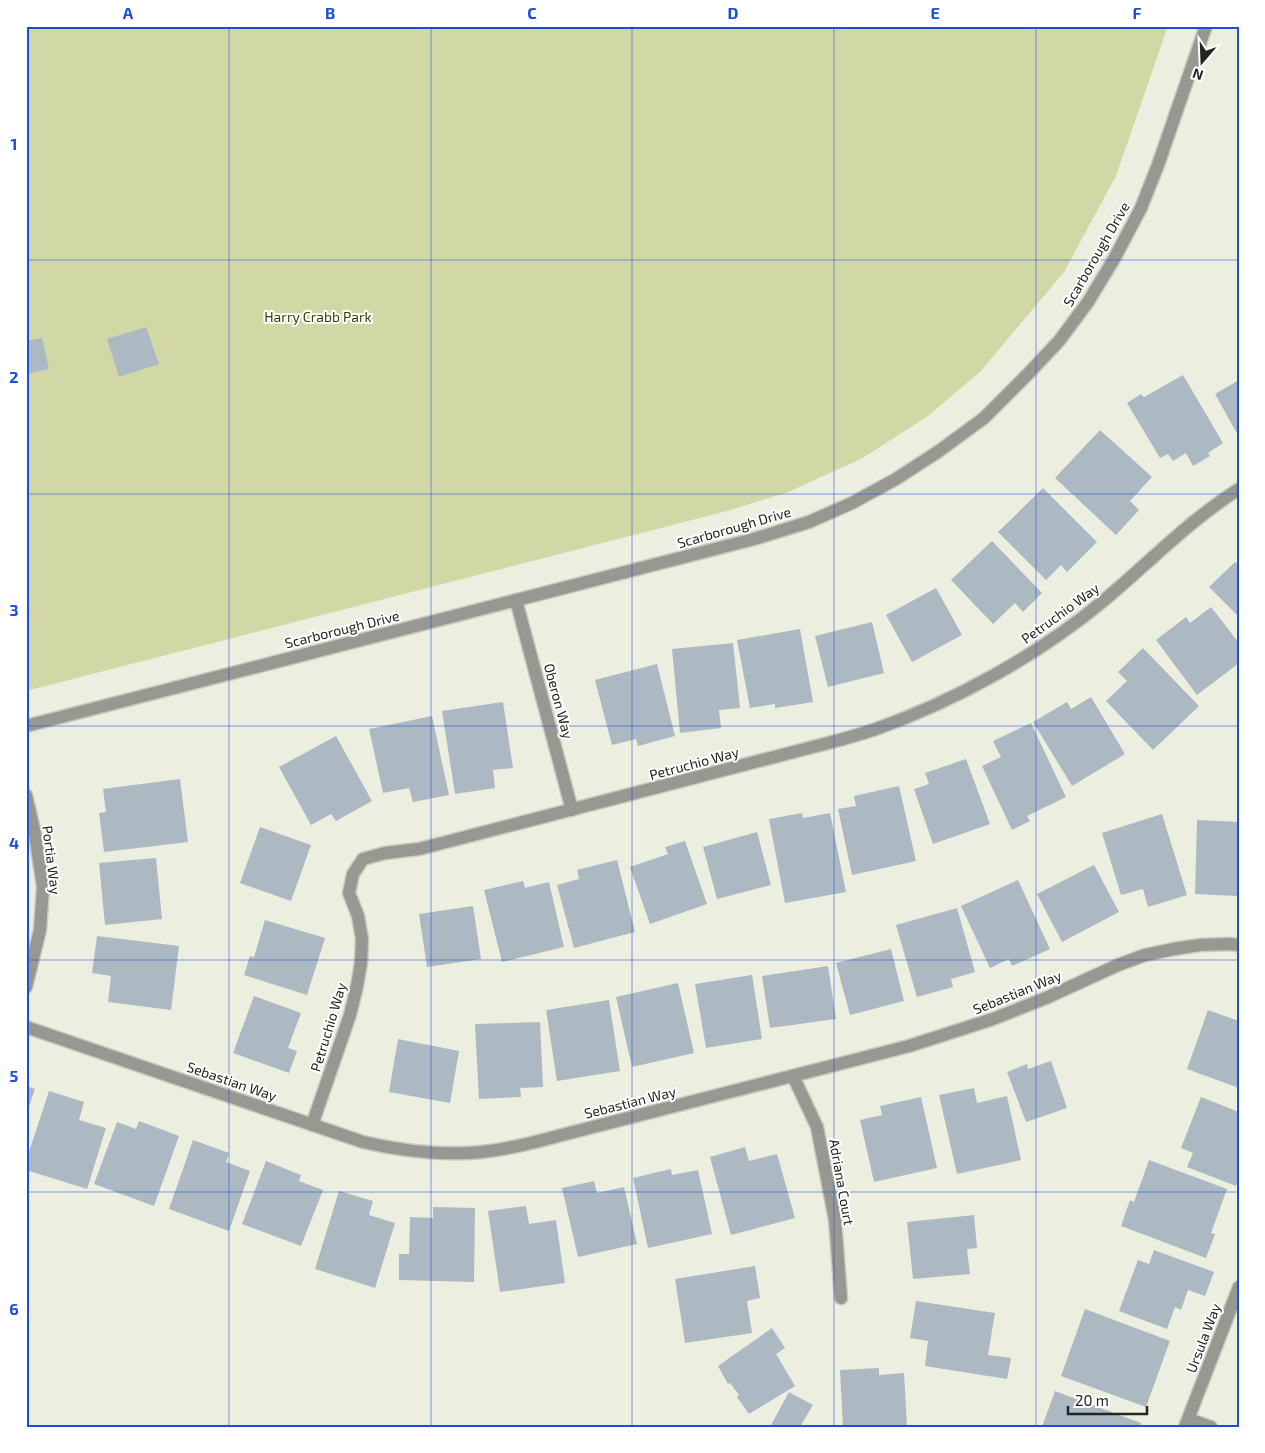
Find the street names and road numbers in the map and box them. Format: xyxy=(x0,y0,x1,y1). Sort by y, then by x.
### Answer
street label: Scarborough Drive xyxy=(1059,199,1133,309)
street label: Scarborough Drive xyxy=(675,503,793,551)
street label: Petruchio Way xyxy=(1018,579,1103,647)
street label: Scarborough Drive xyxy=(283,607,401,651)
street label: Oberon Way xyxy=(541,661,577,741)
street label: Petruchio Way xyxy=(647,743,741,783)
street label: Portia Way xyxy=(39,825,65,896)
street label: Sebastian Way xyxy=(970,966,1064,1017)
street label: Petruchio Way xyxy=(306,980,350,1074)
street label: Sebastian Way xyxy=(185,1058,280,1105)
street label: Sebastian Way xyxy=(582,1082,678,1122)
street label: Adriana Court xyxy=(826,1138,858,1226)
street label: Ursula Way xyxy=(1182,1300,1224,1375)

